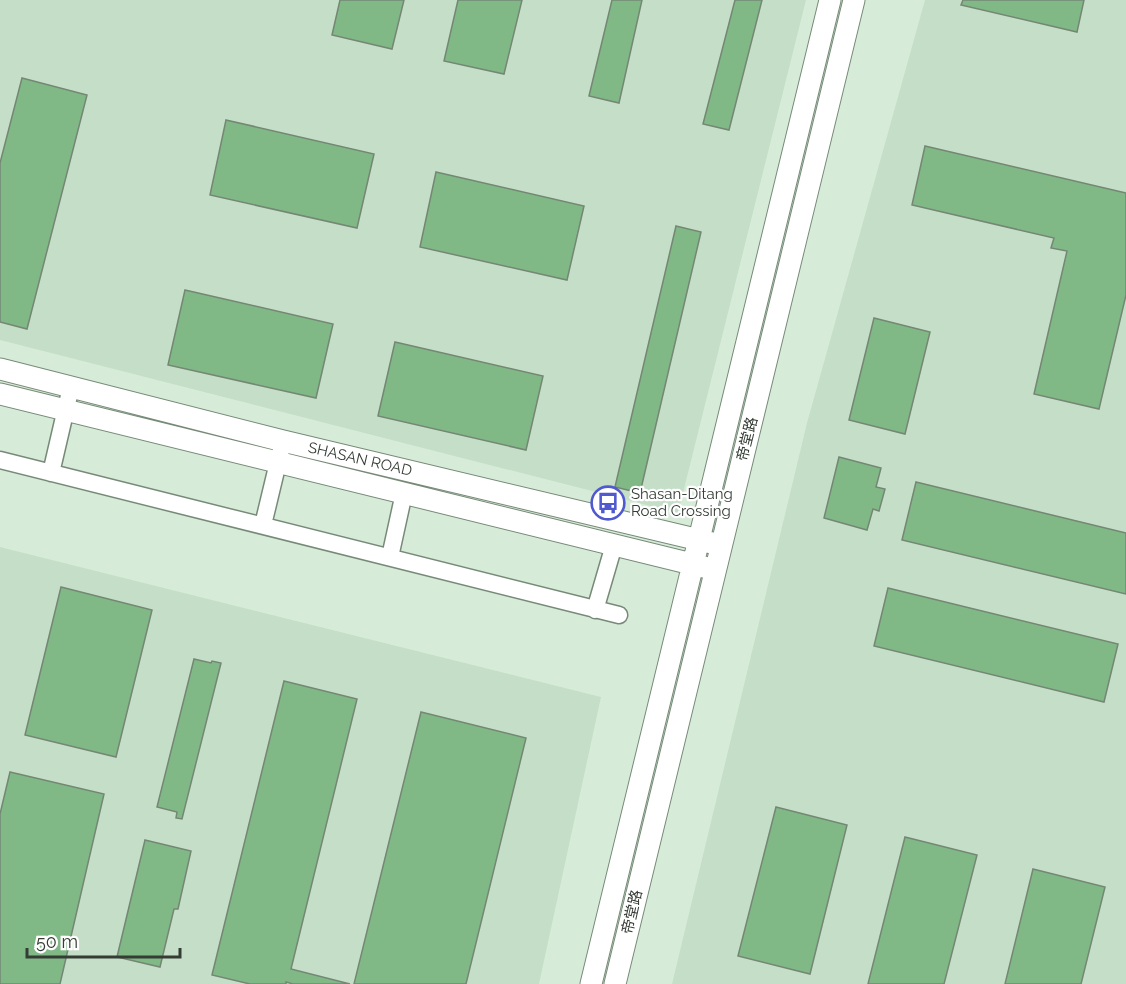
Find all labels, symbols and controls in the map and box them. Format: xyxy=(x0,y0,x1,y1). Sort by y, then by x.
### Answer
street label: 帝堂路 xyxy=(733,415,761,463)
street label: SHASAN ROAD xyxy=(306,438,414,480)
bus stop icon: Shasan-Ditang Road Crossing xyxy=(590,485,626,521)
place label: Shasan-Ditang Road Crossing xyxy=(631,485,733,520)
street label: 帝堂路 xyxy=(618,888,646,936)
scale bar xyxy=(27,921,180,959)
text: 50 m xyxy=(36,931,78,952)

